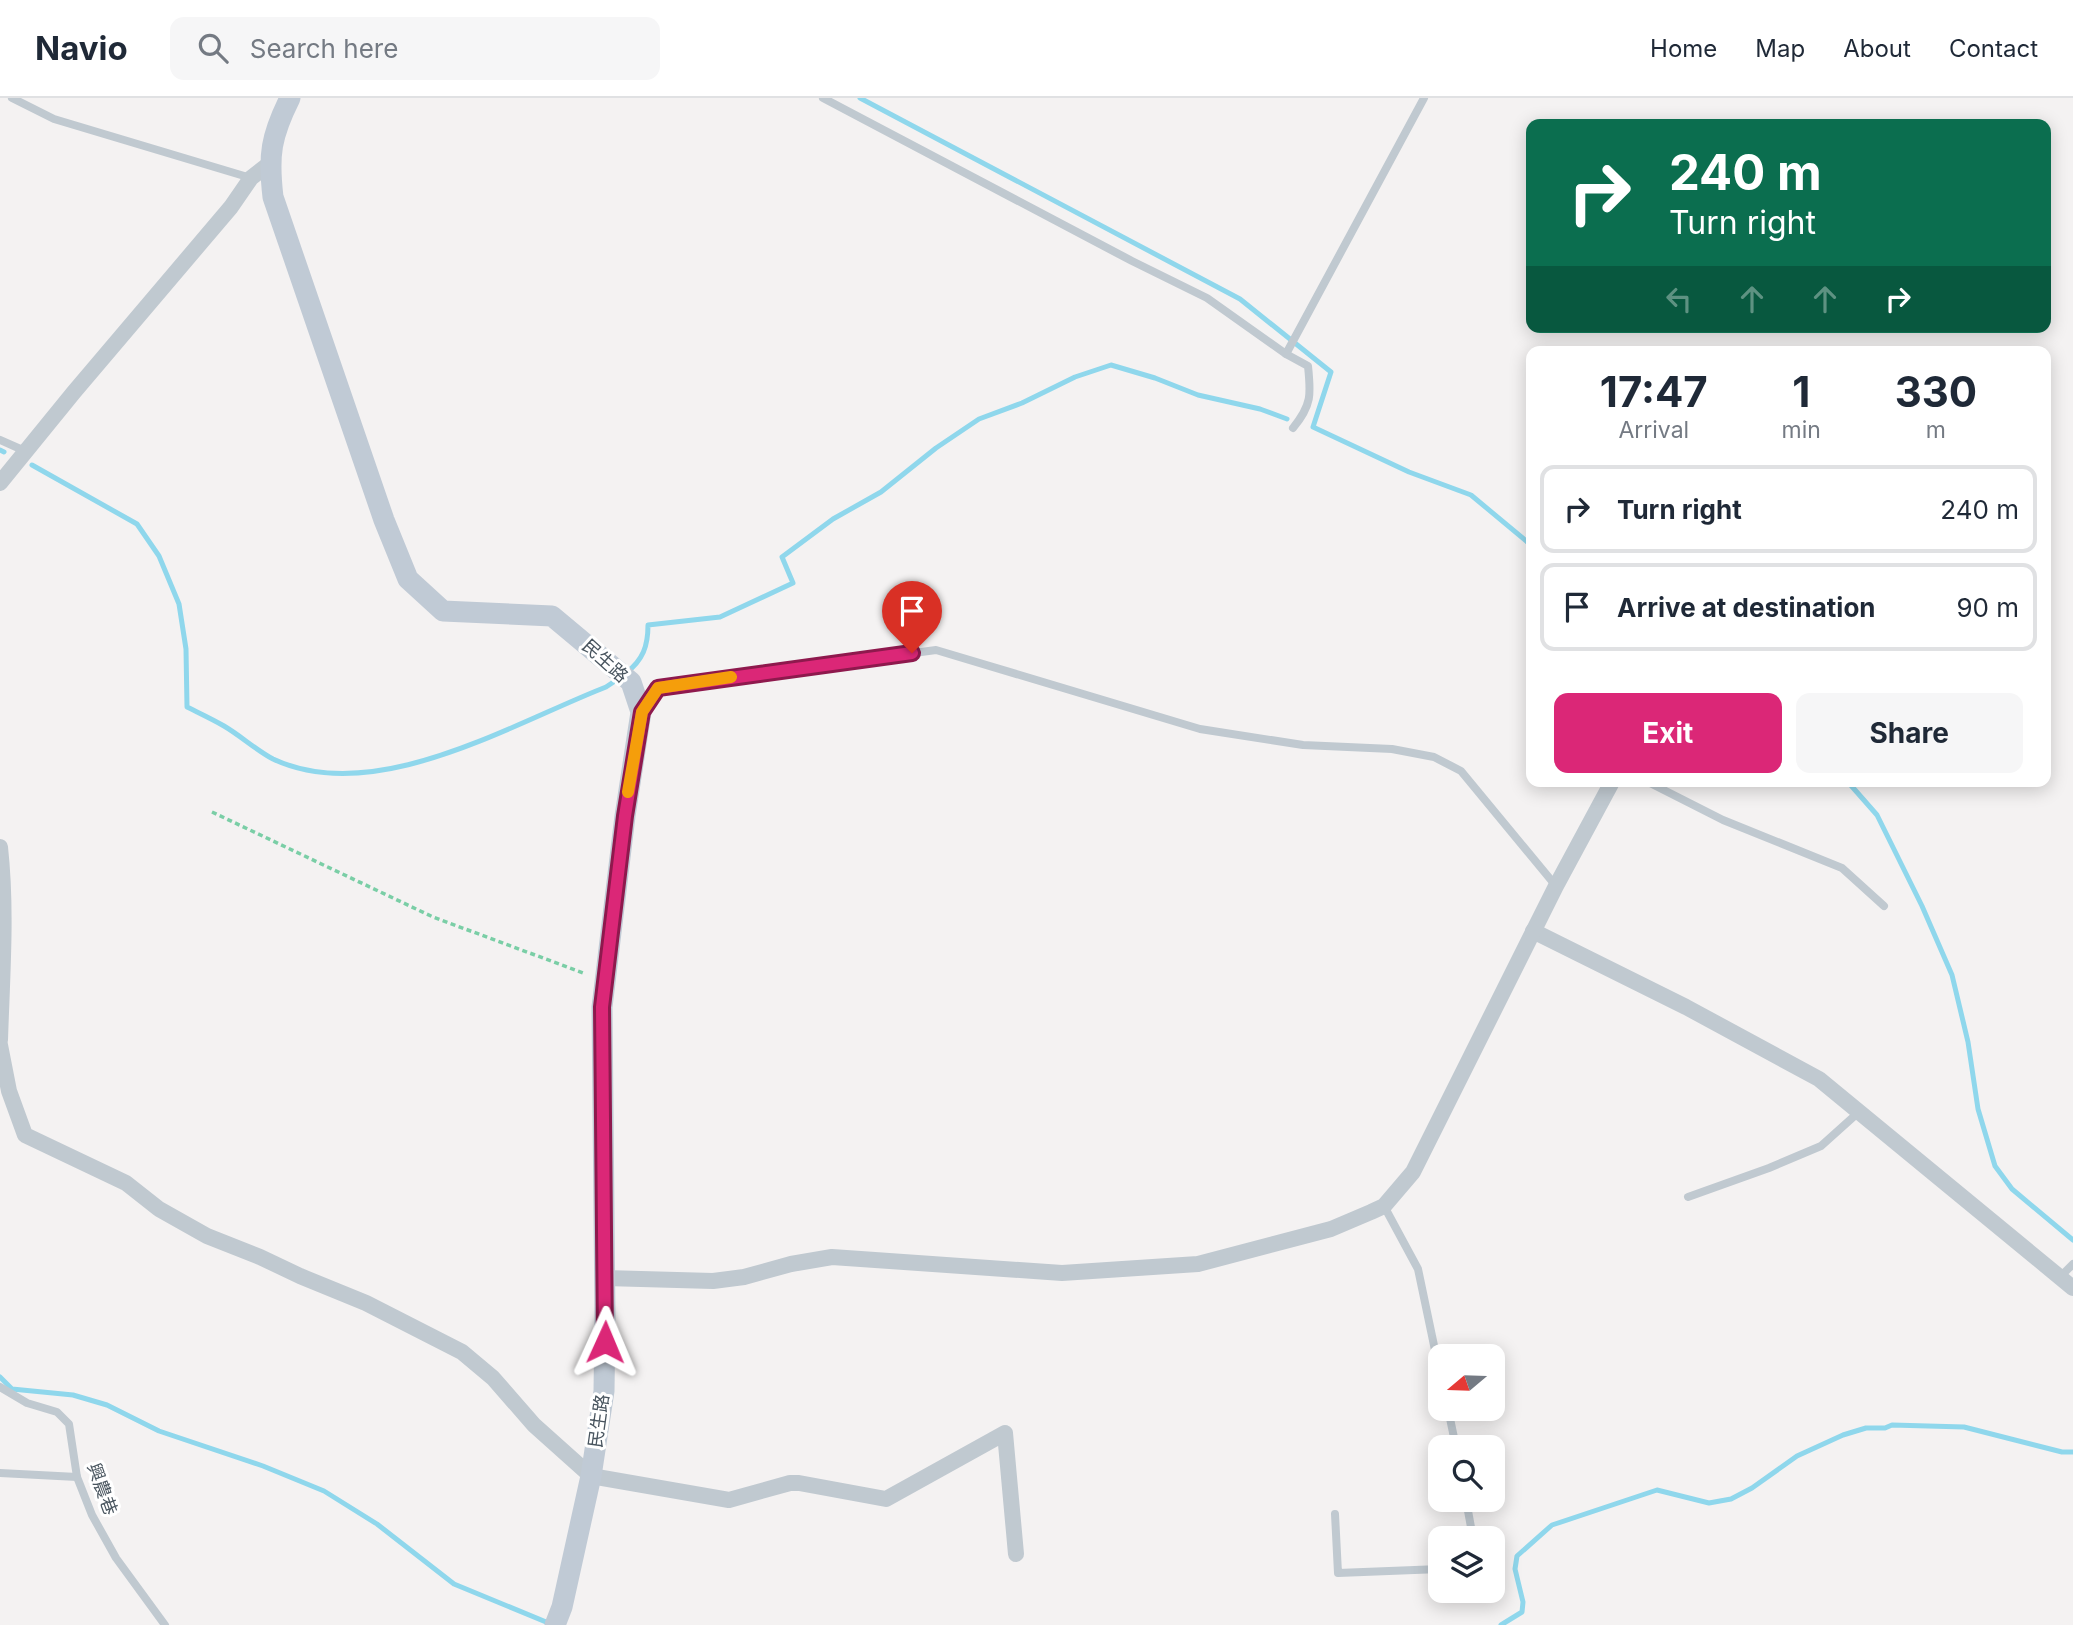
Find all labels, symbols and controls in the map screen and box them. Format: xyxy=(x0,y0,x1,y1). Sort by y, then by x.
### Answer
search box xyxy=(170,17,660,80)
text: Navio xyxy=(35,28,128,68)
icon: search xyxy=(194,29,232,67)
text: Search here xyxy=(250,33,398,64)
text: Home xyxy=(1650,34,1717,63)
text: Map xyxy=(1755,34,1805,63)
text: About xyxy=(1843,34,1911,63)
text: Contact xyxy=(1949,34,2038,63)
text: 240 m xyxy=(1669,143,1822,202)
icon: right xyxy=(1554,147,1645,238)
text: Turn right xyxy=(1669,203,1816,242)
icon: left xyxy=(1660,280,1698,318)
icon: ahead xyxy=(1733,280,1771,318)
icon: ahead xyxy=(1806,280,1844,318)
icon: right xyxy=(1879,280,1917,318)
text: 17:47 xyxy=(1600,366,1708,417)
text: 1 xyxy=(1792,366,1810,417)
text: 330 xyxy=(1895,366,1977,417)
text: Arrival xyxy=(1618,416,1689,444)
text: min xyxy=(1782,416,1821,444)
text: m xyxy=(1926,416,1946,444)
icon: right xyxy=(1558,490,1596,528)
text: Turn right xyxy=(1617,494,1742,525)
text: 240 m xyxy=(1940,494,2019,525)
pin xyxy=(882,581,942,653)
icon: arrive xyxy=(1558,588,1596,626)
icon: arrive xyxy=(893,592,931,630)
text: Arrive at destination xyxy=(1617,592,1876,623)
text: 90 m xyxy=(1956,592,2019,623)
street label: 民生路 xyxy=(578,635,632,686)
button: Exit xyxy=(1554,693,1782,773)
button: Share xyxy=(1796,693,2023,773)
position arrow xyxy=(568,1305,642,1379)
north arrow xyxy=(1428,1344,1505,1421)
map controls xyxy=(1428,1344,1505,1603)
street label: 民生路 xyxy=(584,1393,613,1449)
button: search xyxy=(1428,1435,1505,1512)
street label: 興農巷 xyxy=(83,1460,122,1518)
button: layers xyxy=(1428,1526,1505,1603)

